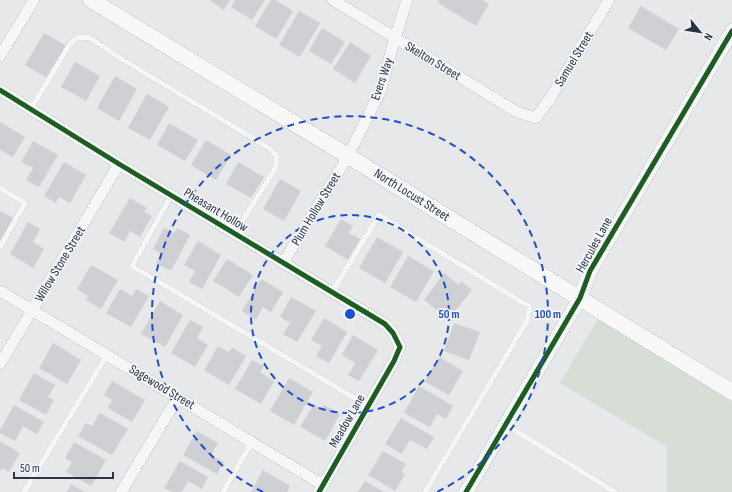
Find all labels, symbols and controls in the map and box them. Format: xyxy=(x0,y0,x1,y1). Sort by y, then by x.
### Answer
north arrow xyxy=(680,12,720,52)
street label: Samuel Street xyxy=(551,29,597,89)
text: N xyxy=(701,31,715,43)
street label: Skelton Street xyxy=(402,38,464,84)
street label: Evers Way xyxy=(367,56,397,102)
street label: North Locust Street xyxy=(371,165,453,225)
street label: Plum Hollow Street xyxy=(288,169,344,249)
street label: Pheasant Hollow xyxy=(181,185,252,236)
street label: Hercules Lane xyxy=(572,214,616,276)
street label: Willow Stone Street xyxy=(31,223,89,305)
centre of rings xyxy=(343,307,357,321)
text: 50 m xyxy=(439,307,459,322)
text: 100 m xyxy=(535,307,561,322)
street label: Sagewood Street xyxy=(126,361,198,413)
street label: Meadow Lane xyxy=(325,392,369,450)
scale bar xyxy=(14,454,113,480)
text: 50 m xyxy=(20,461,40,476)

